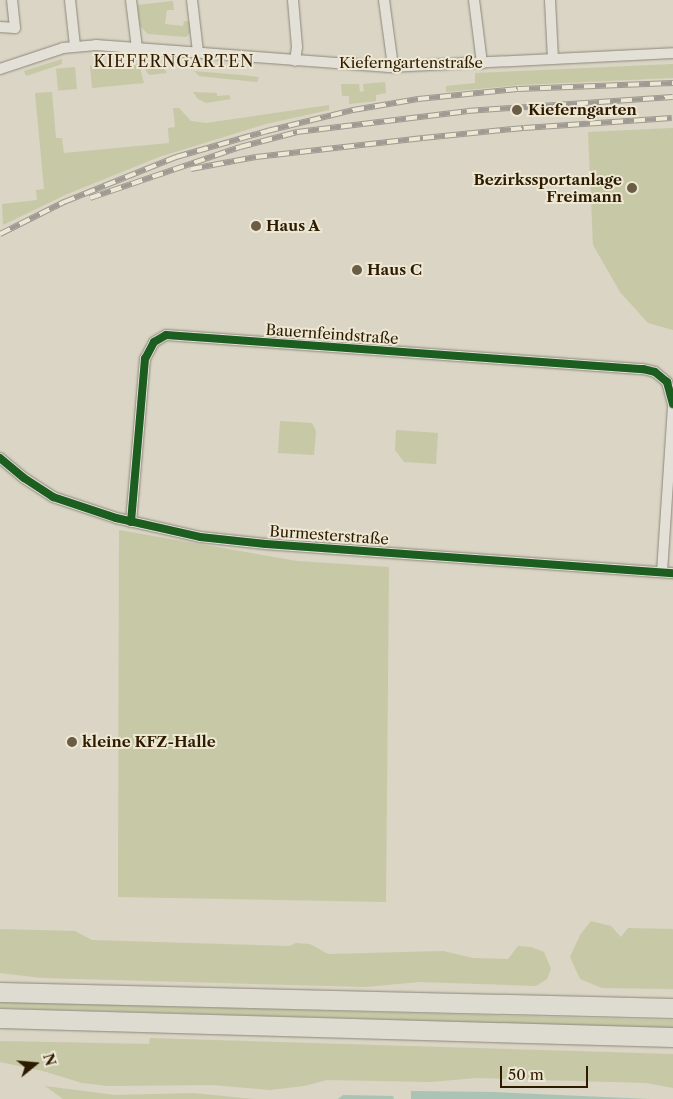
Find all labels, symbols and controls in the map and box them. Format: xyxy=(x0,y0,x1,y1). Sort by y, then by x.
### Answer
district label: KIEFERNGARTEN xyxy=(92,51,256,71)
street label: Kieferngartenstraße xyxy=(339,54,483,72)
place label: Kieferngarten xyxy=(528,101,637,119)
marker: Kieferngarten xyxy=(510,103,524,117)
place label: Bezirkssportanlage Freimann xyxy=(474,170,622,205)
marker: Bezirkssportanlage Freimann xyxy=(626,182,638,194)
place label: Haus A xyxy=(266,217,321,235)
marker: Haus A xyxy=(250,220,262,232)
place label: Haus C xyxy=(367,261,422,279)
marker: Haus C xyxy=(351,264,363,276)
street label: Bauernfeindstraße xyxy=(265,320,399,348)
street label: Burmesterstraße xyxy=(269,522,389,548)
place label: kleine KFZ-Halle xyxy=(82,733,216,751)
marker: kleine KFZ-Halle xyxy=(66,736,78,748)
north arrow xyxy=(10,1039,60,1089)
text: N xyxy=(39,1051,60,1068)
scale bar xyxy=(503,1056,590,1088)
text: 50 m xyxy=(508,1065,544,1084)

